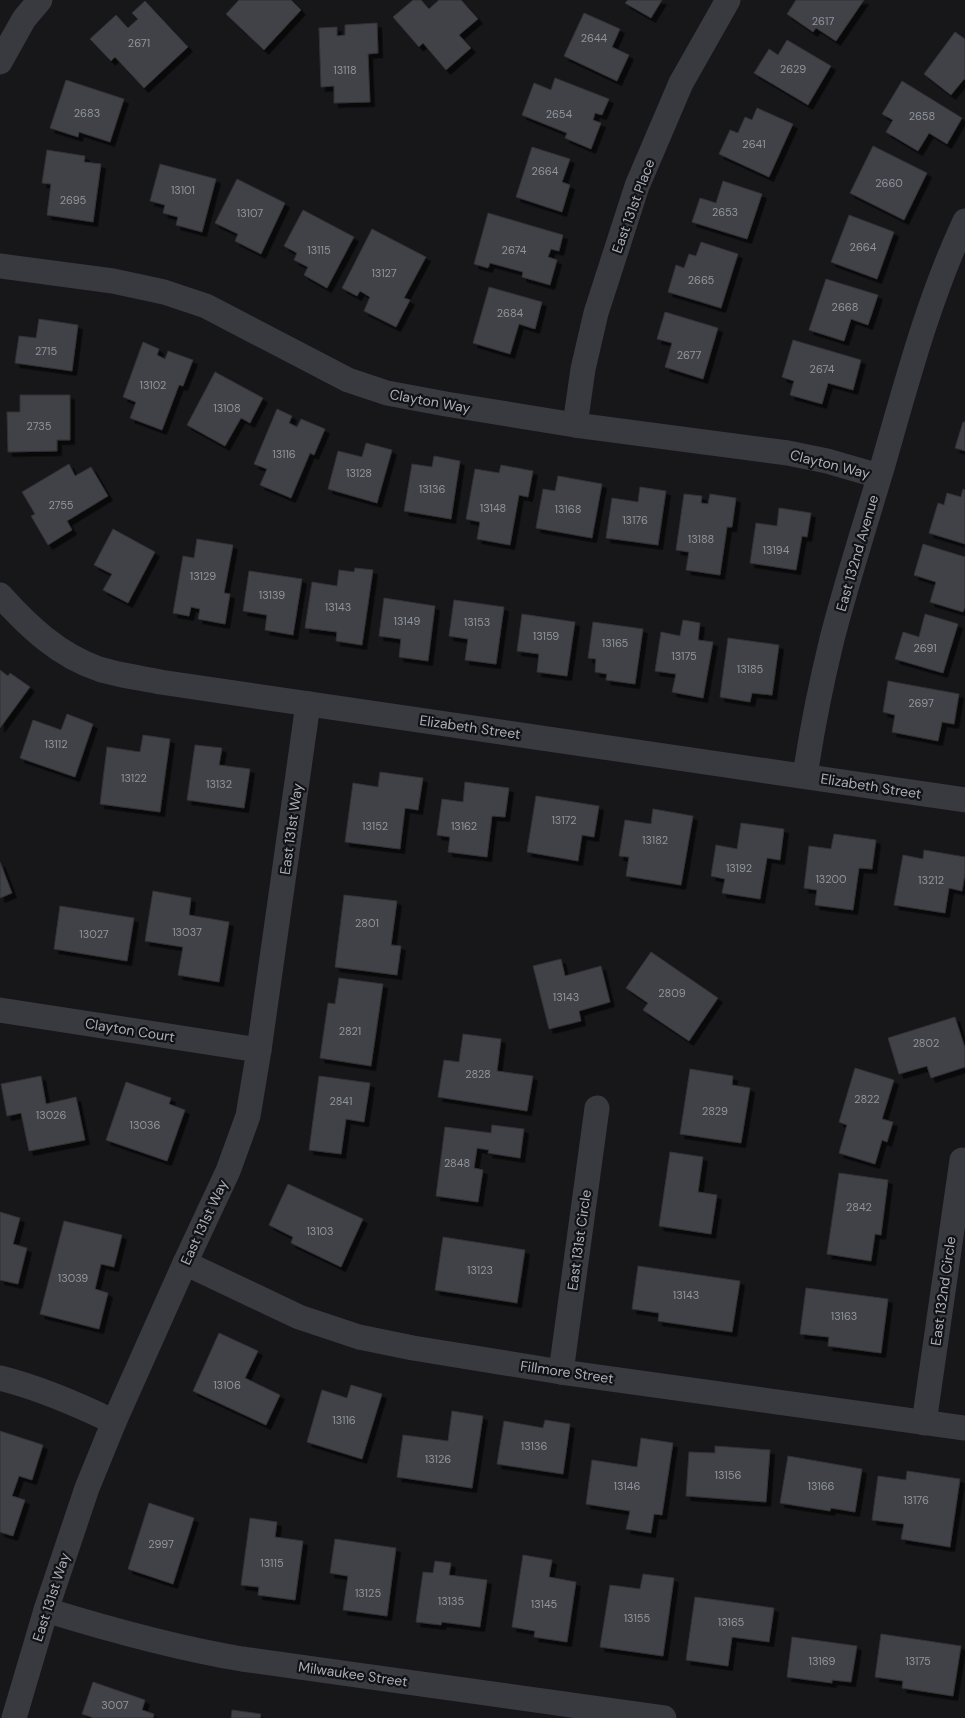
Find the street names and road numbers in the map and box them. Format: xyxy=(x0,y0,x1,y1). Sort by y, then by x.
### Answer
street label: East 131st Place xyxy=(608,156,658,256)
street label: Clayton Way xyxy=(388,385,472,417)
street label: Clayton Way xyxy=(788,445,872,483)
street label: East 132nd Avenue xyxy=(832,493,882,613)
street label: Elizabeth Street xyxy=(418,711,522,743)
street label: Elizabeth Street xyxy=(819,769,923,803)
street label: East 131st Way xyxy=(276,782,306,876)
street label: Clayton Court xyxy=(84,1014,176,1046)
street label: East 131st Way xyxy=(176,1176,232,1268)
street label: East 131st Circle xyxy=(563,1188,595,1292)
street label: East 132nd Circle xyxy=(926,1235,960,1347)
street label: Fillmore Street xyxy=(519,1357,615,1387)
street label: East 131st Way xyxy=(28,1550,74,1644)
street label: Milwaukee Street xyxy=(297,1657,409,1691)

